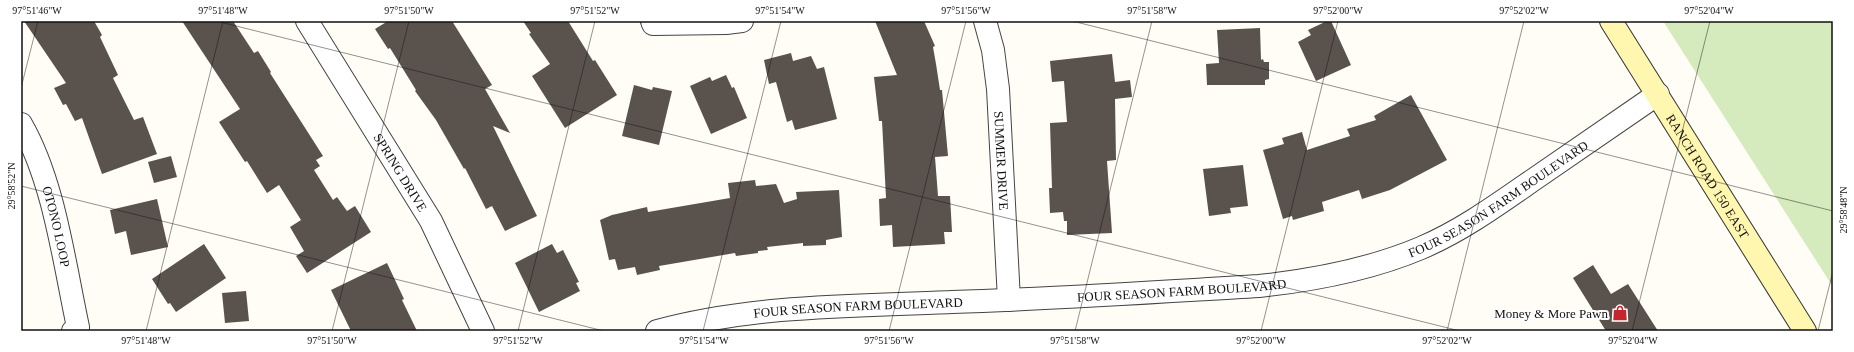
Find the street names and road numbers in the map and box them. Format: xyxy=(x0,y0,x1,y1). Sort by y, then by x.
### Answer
street label: SUMMER DRIVE xyxy=(991,111,1011,211)
street label: RANCH ROAD 150 EAST xyxy=(1663,111,1752,242)
street label: SPRING DRIVE xyxy=(370,131,430,214)
street label: FOUR SEASON FARM BOULEVARD xyxy=(1406,138,1591,260)
street label: OTONO LOOP xyxy=(39,184,73,268)
street label: FOUR SEASON FARM BOULEVARD xyxy=(1077,276,1287,305)
street label: FOUR SEASON FARM BOULEVARD xyxy=(753,295,963,321)

